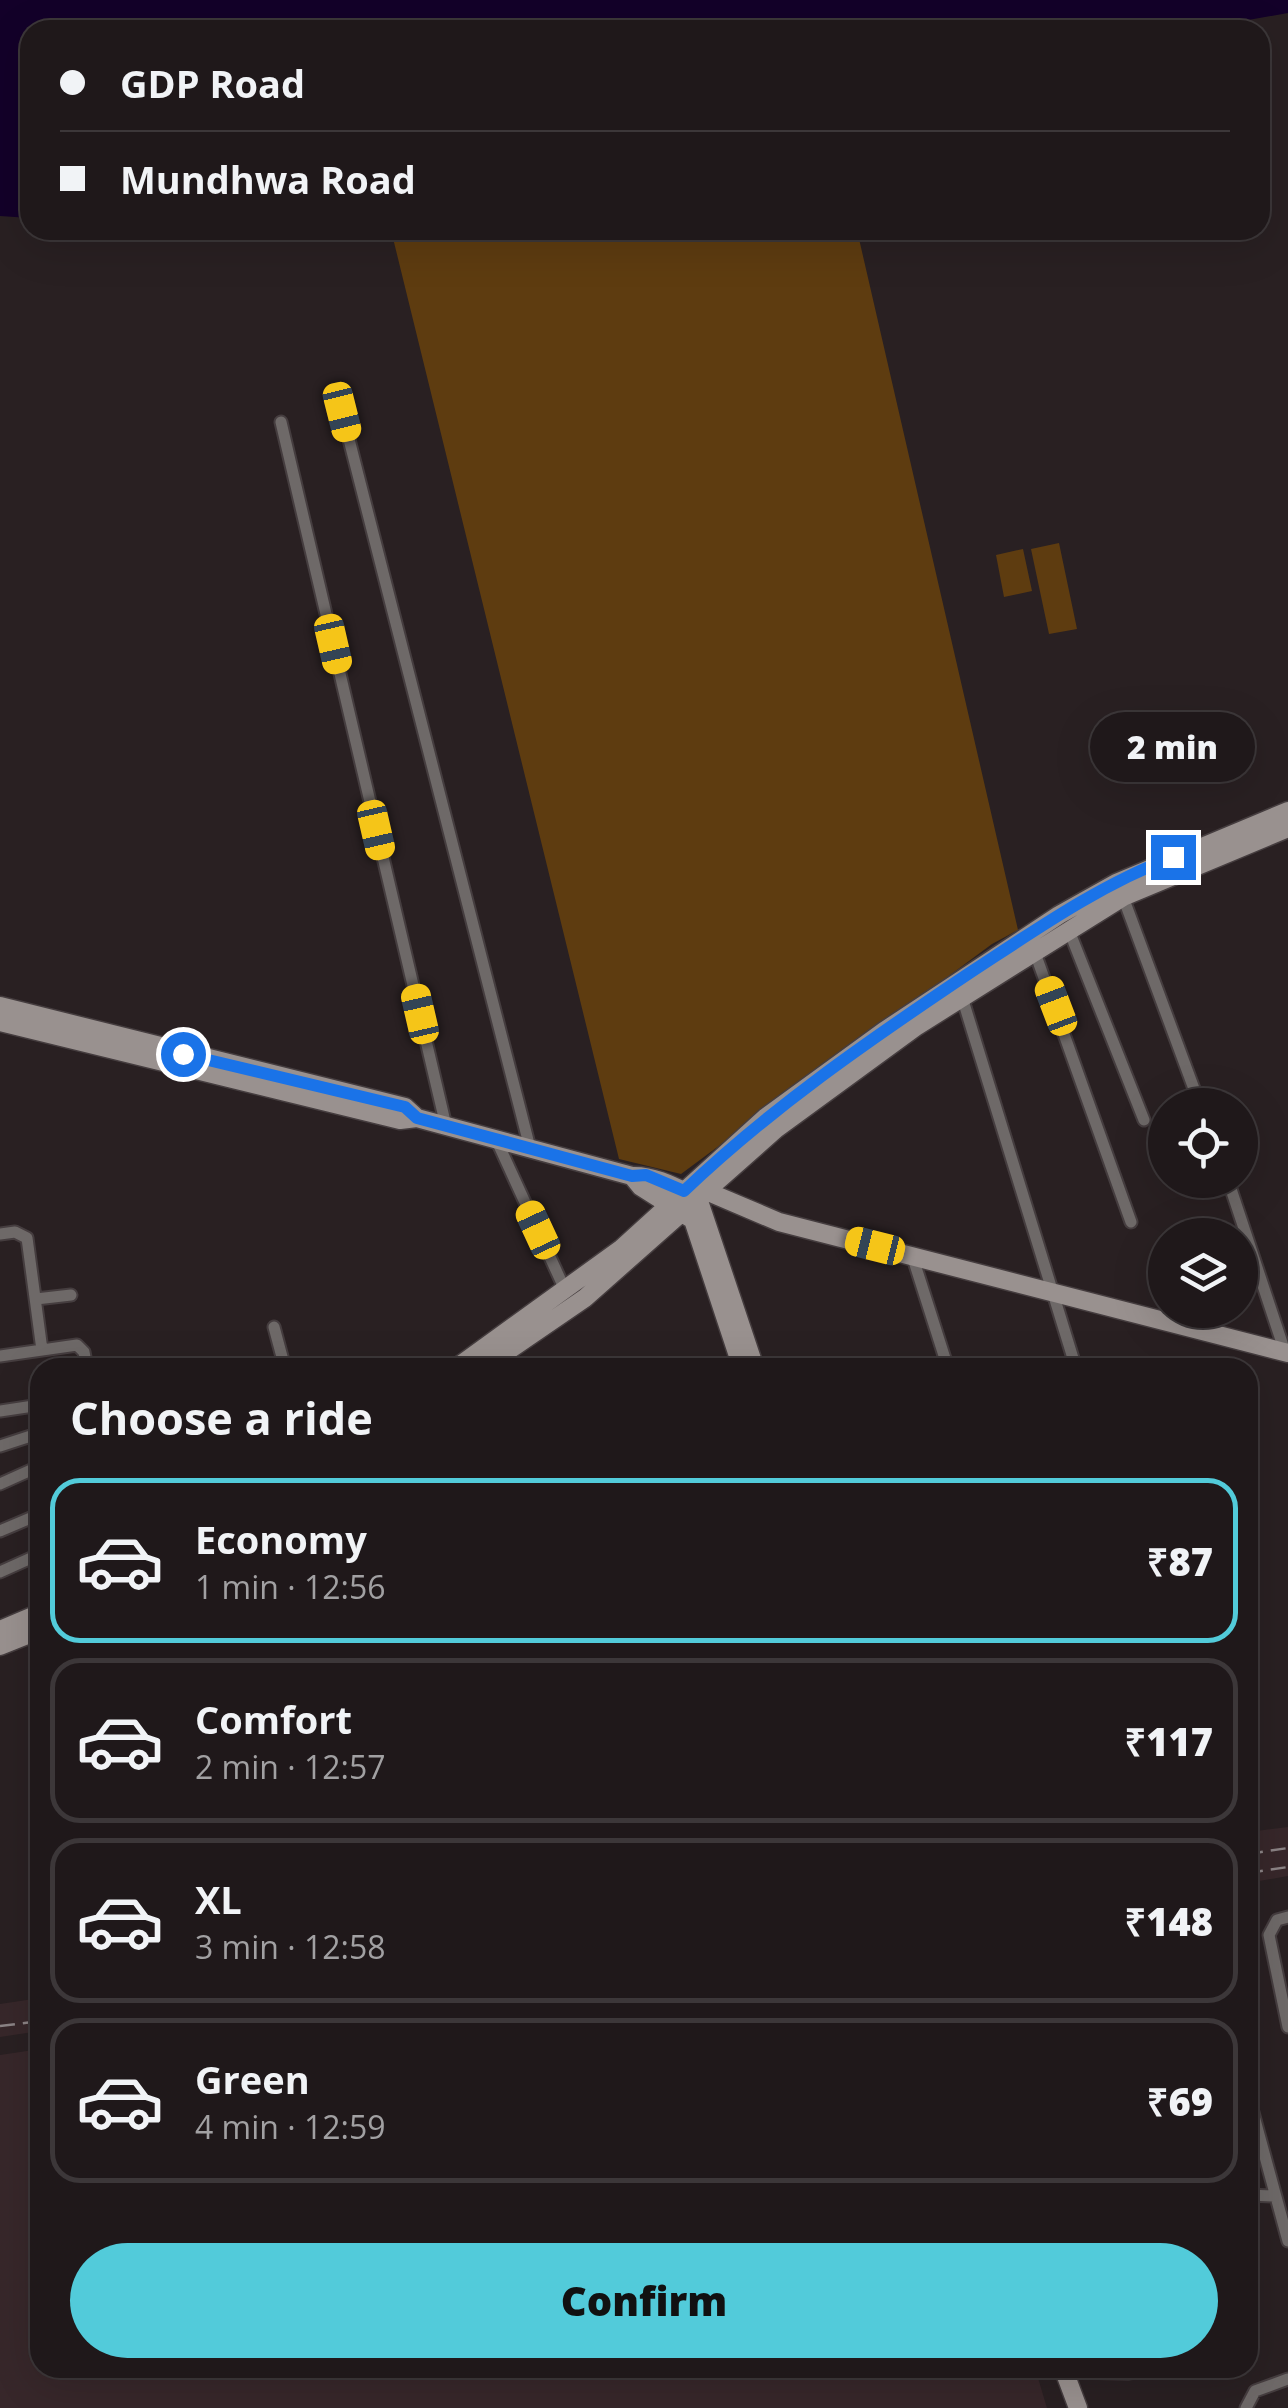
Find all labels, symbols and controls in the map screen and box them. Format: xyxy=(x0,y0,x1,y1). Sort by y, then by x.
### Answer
text: GDP Road xyxy=(120,57,305,109)
text: Mundhwa Road xyxy=(120,153,416,205)
car xyxy=(320,379,364,445)
car xyxy=(312,611,354,677)
callout: 2 min xyxy=(1090,712,1256,782)
text: 2 min xyxy=(1127,725,1218,768)
car xyxy=(355,797,397,863)
route end xyxy=(1151,835,1196,880)
car xyxy=(1031,973,1081,1039)
car xyxy=(399,981,441,1047)
route start xyxy=(161,1032,206,1077)
map controls xyxy=(1148,1088,1258,1328)
button: locate xyxy=(1148,1088,1258,1198)
car xyxy=(512,1196,564,1264)
button: layers xyxy=(1148,1218,1258,1328)
car xyxy=(842,1224,908,1268)
text: Choose a ride xyxy=(70,1387,373,1448)
text: Economy xyxy=(195,1513,367,1565)
icon: car xyxy=(75,1516,165,1606)
text: ₹87 xyxy=(1147,1535,1213,1587)
text: 1 min · 12:56 xyxy=(195,1565,386,1608)
text: Comfort xyxy=(195,1693,352,1745)
icon: car xyxy=(75,1696,165,1786)
text: ₹117 xyxy=(1124,1715,1213,1767)
text: 2 min · 12:57 xyxy=(195,1745,386,1788)
text: XL xyxy=(195,1873,242,1925)
icon: car xyxy=(75,1876,165,1966)
text: ₹148 xyxy=(1124,1895,1213,1947)
text: 3 min · 12:58 xyxy=(195,1925,386,1968)
text: Green xyxy=(195,2053,310,2105)
icon: car xyxy=(75,2056,165,2146)
text: ₹69 xyxy=(1147,2075,1213,2127)
text: 4 min · 12:59 xyxy=(195,2105,386,2148)
button: Confirm xyxy=(70,2243,1218,2358)

